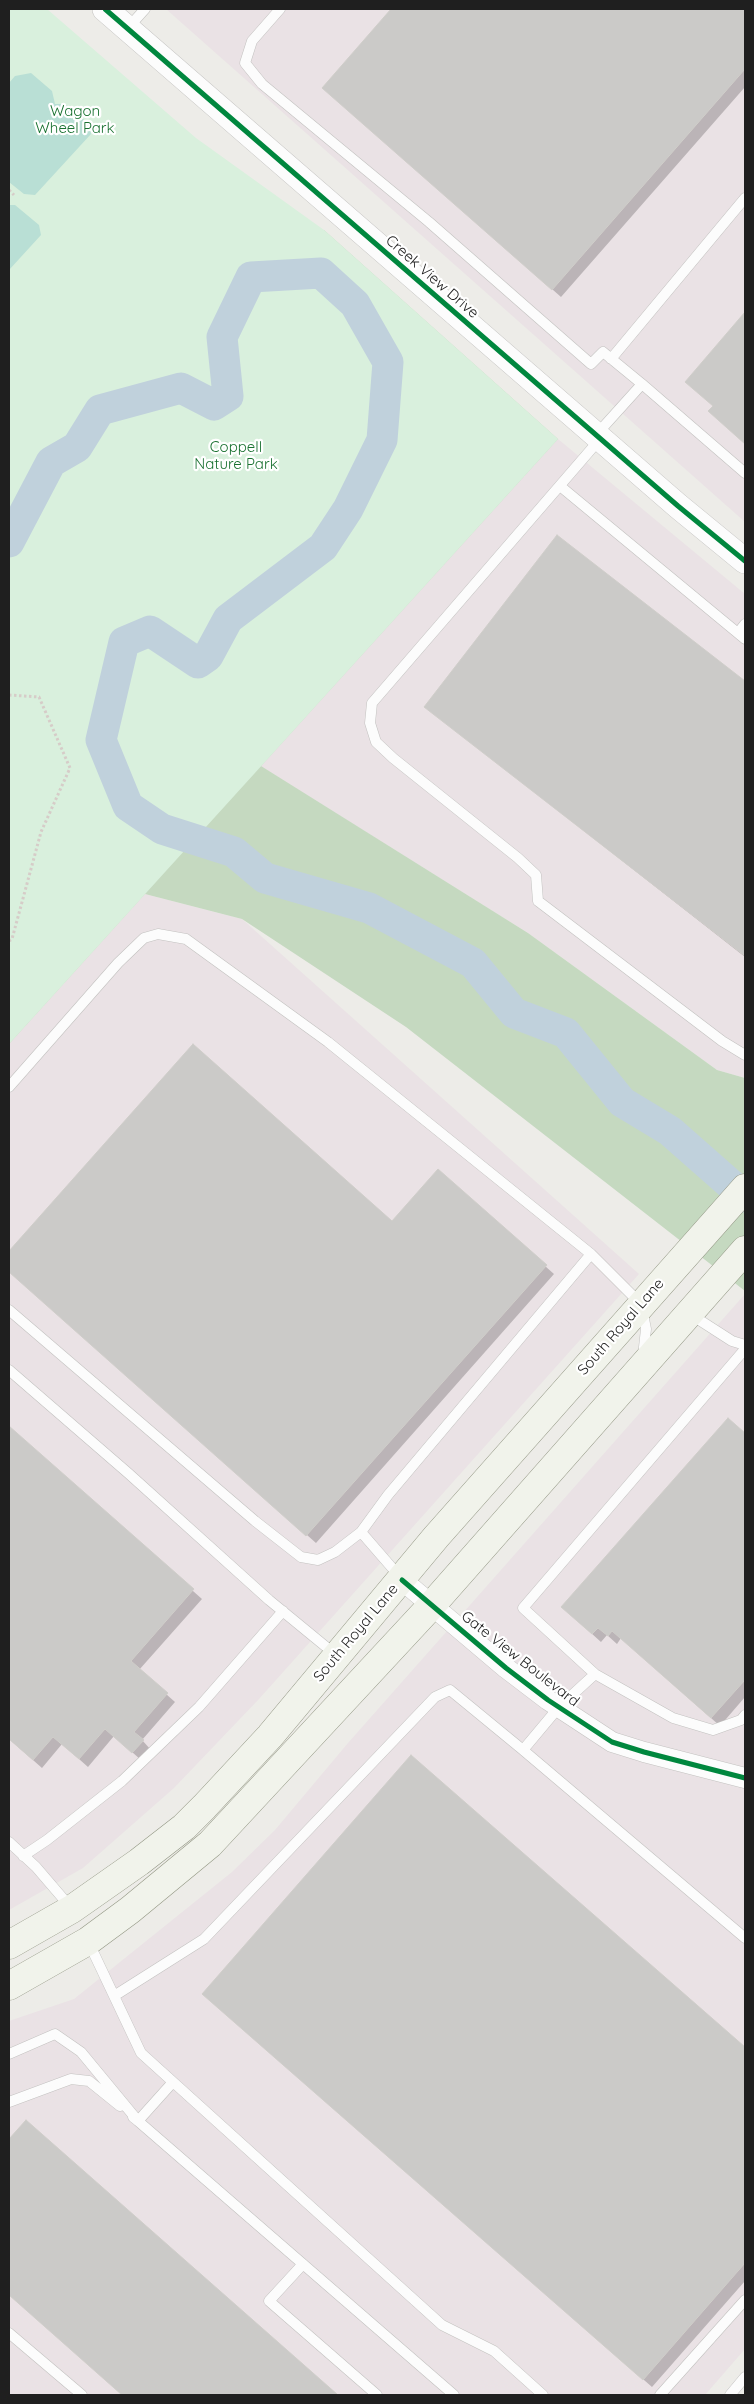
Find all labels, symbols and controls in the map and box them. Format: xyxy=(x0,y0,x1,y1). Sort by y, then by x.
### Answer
park label: Wagon Wheel Park xyxy=(35,102,115,137)
street label: Creek View Drive xyxy=(382,232,482,322)
park label: Coppell Nature Park xyxy=(194,438,278,473)
street label: South Royal Lane xyxy=(574,1275,668,1379)
street label: South Royal Lane xyxy=(310,1580,402,1686)
street label: Gate View Boulevard xyxy=(457,1607,583,1711)

